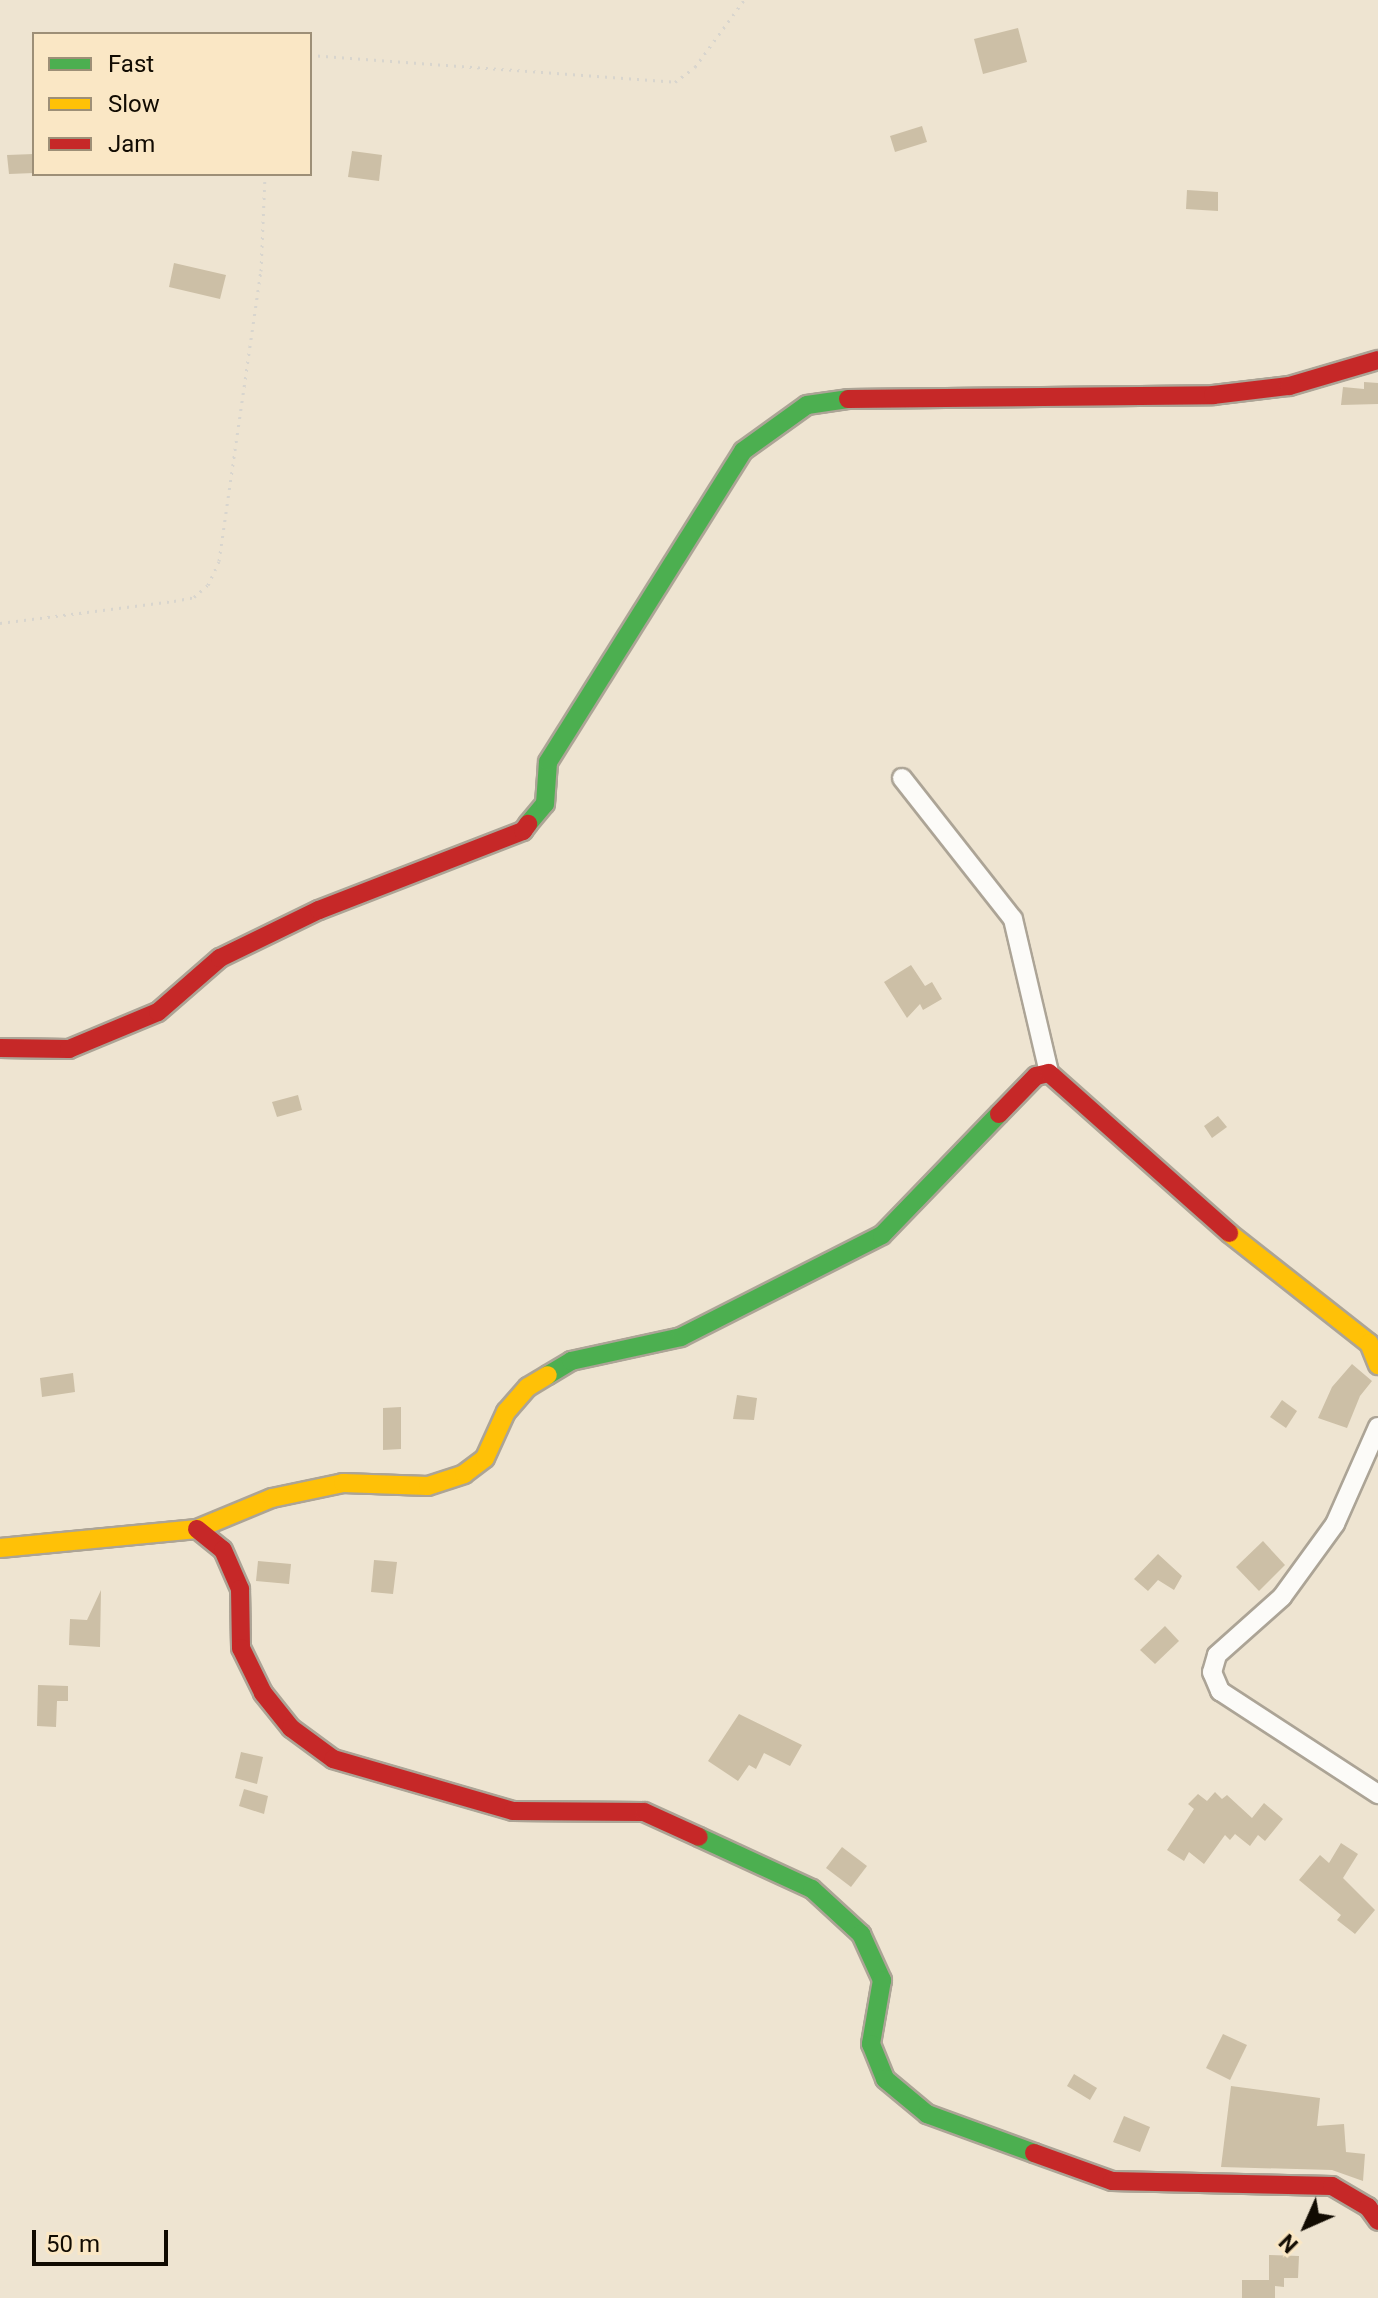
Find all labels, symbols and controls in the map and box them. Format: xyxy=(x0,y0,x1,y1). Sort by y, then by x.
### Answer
legend xyxy=(32,32,312,176)
text: Fast xyxy=(108,50,154,78)
text: Slow xyxy=(108,90,160,118)
text: Jam xyxy=(108,130,155,158)
north arrow xyxy=(1266,2186,1346,2266)
scale bar xyxy=(36,2214,172,2264)
text: N xyxy=(1274,2229,1303,2258)
text: 50 m xyxy=(46,2230,100,2258)

